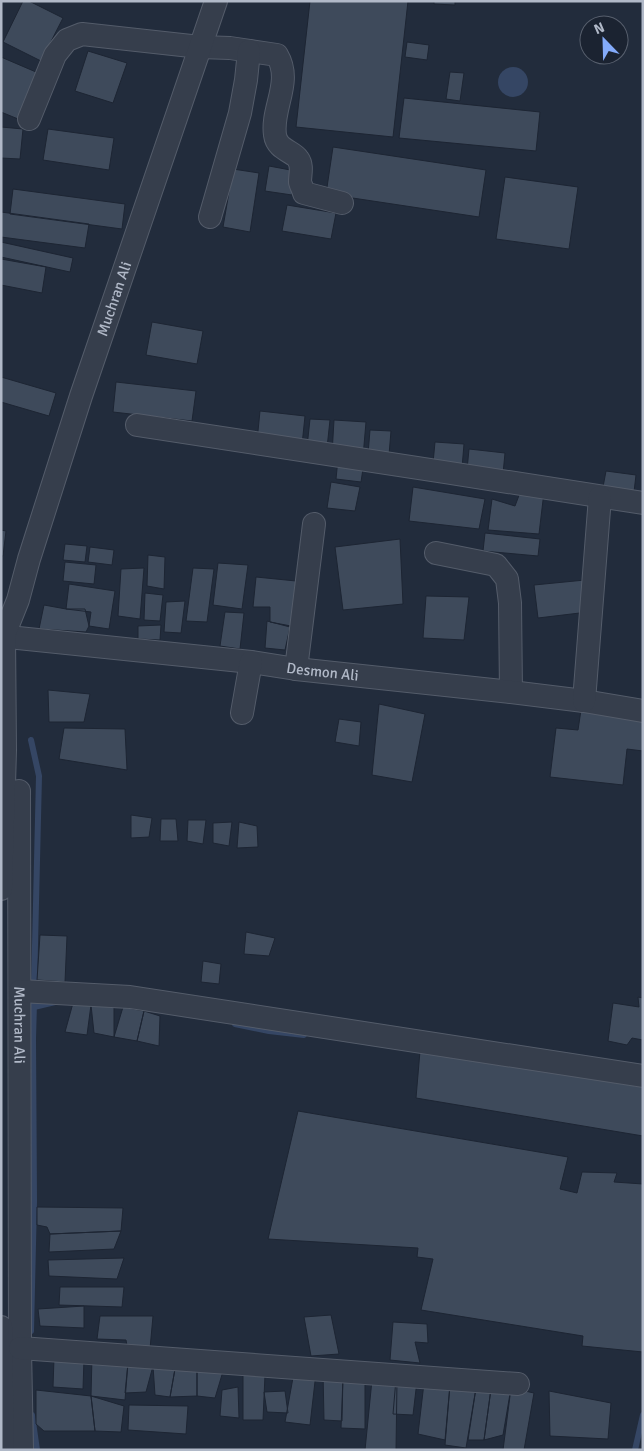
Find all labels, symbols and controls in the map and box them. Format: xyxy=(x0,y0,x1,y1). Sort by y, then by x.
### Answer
north arrow xyxy=(579,15,629,65)
text: N xyxy=(591,19,607,38)
street label: Muchran Ali xyxy=(93,259,135,338)
street label: Desmon Ali xyxy=(285,659,360,685)
street label: Muchran Ali xyxy=(10,986,28,1064)

